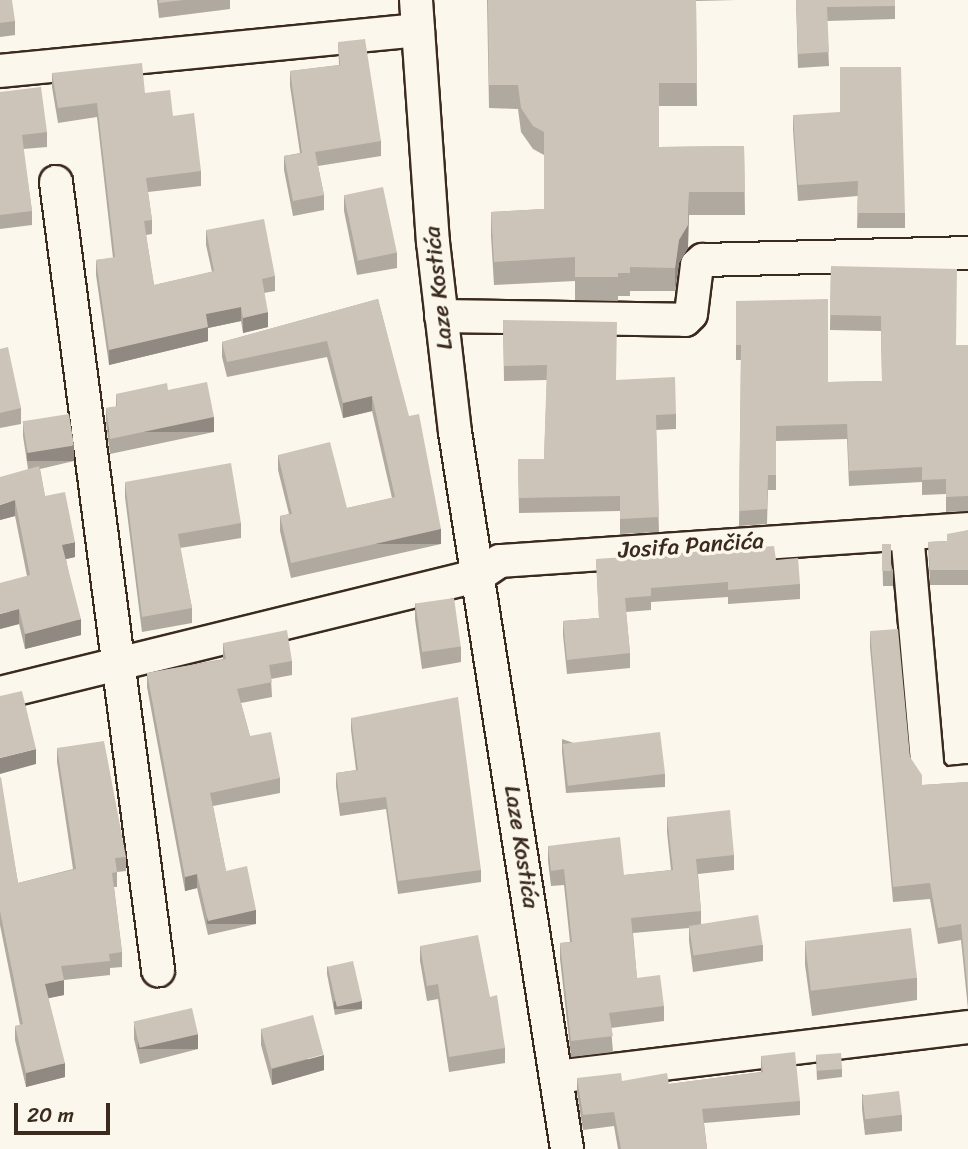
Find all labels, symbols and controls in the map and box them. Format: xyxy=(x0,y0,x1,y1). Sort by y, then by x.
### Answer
street label: Laze Kostića xyxy=(419,224,459,352)
street label: Josifa Pančića xyxy=(617,527,765,565)
street label: Laze Kostića xyxy=(497,782,545,912)
scale bar xyxy=(18,1090,114,1134)
text: 20 m xyxy=(27,1096,74,1134)

